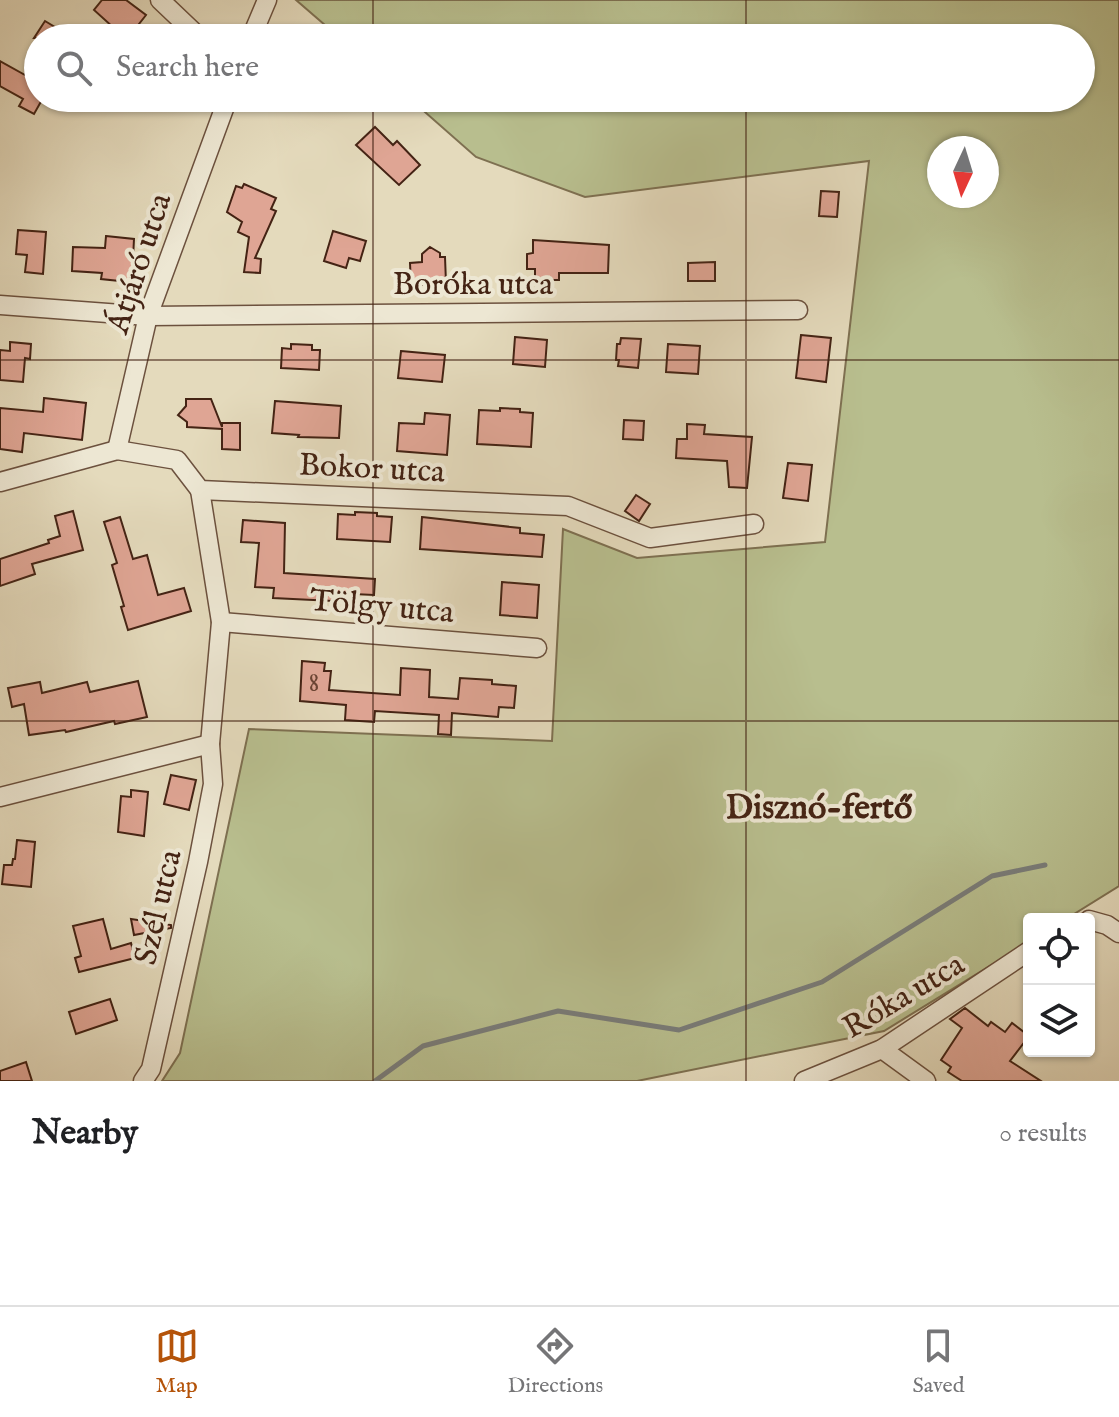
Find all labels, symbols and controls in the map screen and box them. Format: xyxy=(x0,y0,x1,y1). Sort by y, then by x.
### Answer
search box xyxy=(24,24,1095,112)
icon: search xyxy=(52,46,96,90)
text: Search here xyxy=(116,49,259,87)
north arrow xyxy=(927,136,999,208)
street label: Átjáró utca xyxy=(97,188,182,340)
street label: Boróka utca xyxy=(393,265,553,306)
street label: Bokor utca xyxy=(298,445,446,494)
street label: Tölgy utca xyxy=(308,581,456,634)
house number: 8 xyxy=(309,666,319,701)
district label: Disznó-fertő xyxy=(726,787,913,830)
street label: Szél utca xyxy=(126,846,193,969)
map controls xyxy=(1023,913,1095,1057)
button: locate xyxy=(1023,913,1095,985)
street label: Róka utca xyxy=(836,945,973,1049)
button: layers xyxy=(1023,985,1095,1057)
text: Nearby xyxy=(32,1112,138,1155)
text: 0 results xyxy=(999,1117,1087,1150)
tab: Map xyxy=(155,1324,199,1400)
tab: Directions xyxy=(508,1324,603,1400)
tab: Saved xyxy=(912,1324,964,1400)

